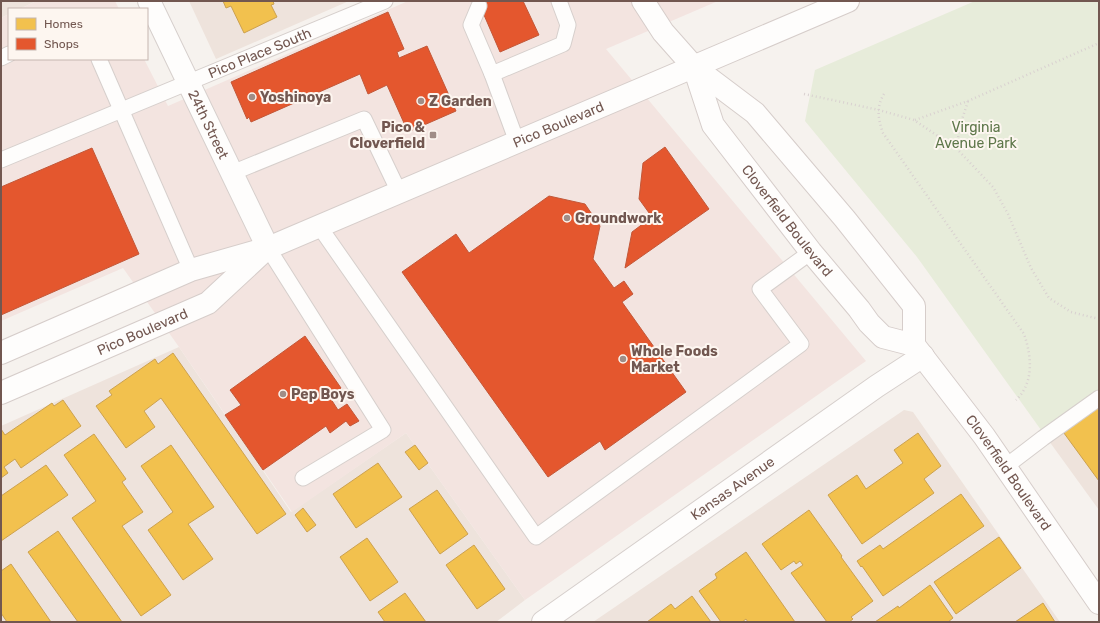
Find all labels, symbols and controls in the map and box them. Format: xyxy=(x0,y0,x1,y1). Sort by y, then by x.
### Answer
legend xyxy=(8,8,148,60)
text: Homes xyxy=(44,17,83,31)
street label: Pico Place South xyxy=(206,24,314,82)
text: Shops xyxy=(44,37,79,51)
street label: 24th Street xyxy=(184,87,232,162)
place label: Yoshinoya xyxy=(260,89,331,106)
marker: Yoshinoya xyxy=(247,92,257,102)
place label: Z Garden xyxy=(429,93,492,110)
marker: Z Garden xyxy=(416,96,426,106)
street label: Pico Boulevard xyxy=(510,98,607,152)
place label: Pico & Cloverfield xyxy=(350,119,426,152)
park label: Virginia Avenue Park xyxy=(935,119,1018,152)
marker: Pico & Cloverfield xyxy=(428,130,438,140)
street label: Cloverfield Boulevard xyxy=(738,161,836,280)
place label: Groundwork xyxy=(575,210,662,227)
marker: Groundwork xyxy=(562,213,572,223)
street label: Pico Boulevard xyxy=(94,305,190,359)
place label: Whole Foods Market xyxy=(631,343,718,376)
marker: Whole Foods Market xyxy=(618,354,628,364)
place label: Pep Boys xyxy=(291,386,355,403)
marker: Pep Boys xyxy=(278,389,288,399)
street label: Cloverfield Boulevard xyxy=(962,412,1055,534)
street label: Kansas Avenue xyxy=(688,453,778,524)

